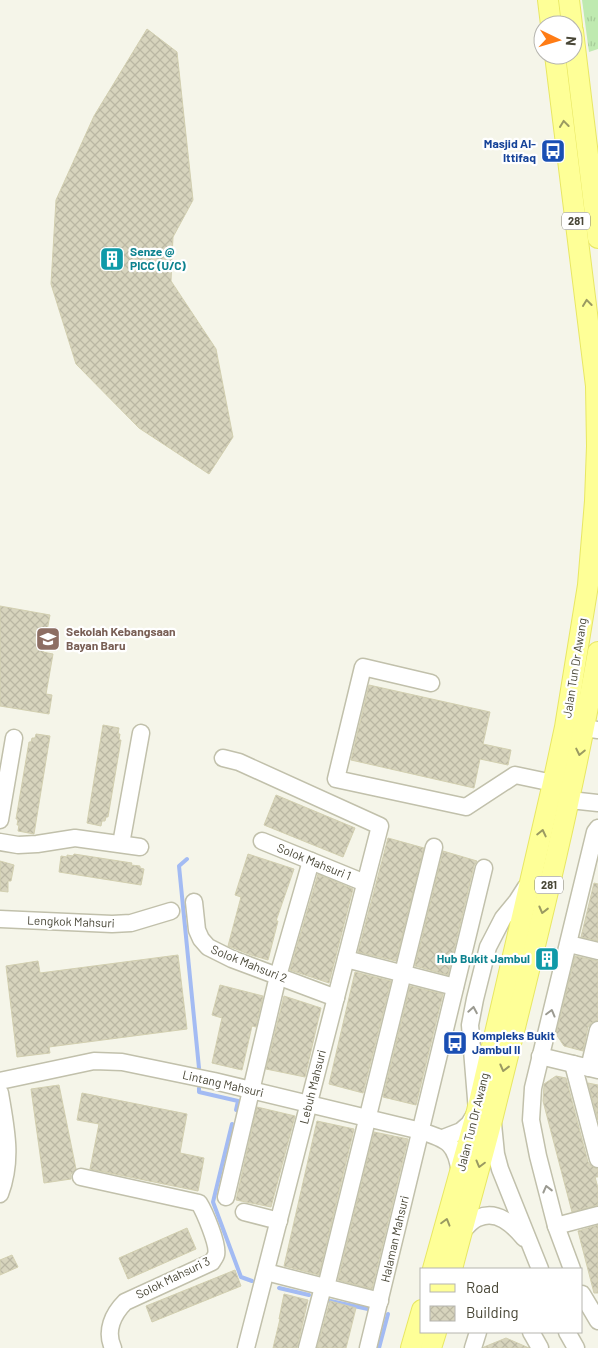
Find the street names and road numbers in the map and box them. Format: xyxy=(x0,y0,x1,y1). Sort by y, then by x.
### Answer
road number: 281 xyxy=(562,212,590,230)
street label: Jalan Tun Dr Awang xyxy=(559,617,589,719)
street label: Solok Mahsuri 1 xyxy=(275,840,353,882)
road number: 281 xyxy=(535,876,563,894)
street label: Lengkok Mahsuri xyxy=(27,912,115,930)
street label: Solok Mahsuri 2 xyxy=(209,941,290,985)
street label: Lebuh Mahsuri xyxy=(296,1048,328,1125)
street label: Lintang Mahsuri xyxy=(181,1067,265,1099)
street label: Jalan Tun Dr Awang xyxy=(453,1071,491,1173)
street label: Halaman Mahsuri xyxy=(377,1194,411,1284)
street label: Solok Mahsuri 3 xyxy=(133,1253,212,1301)

